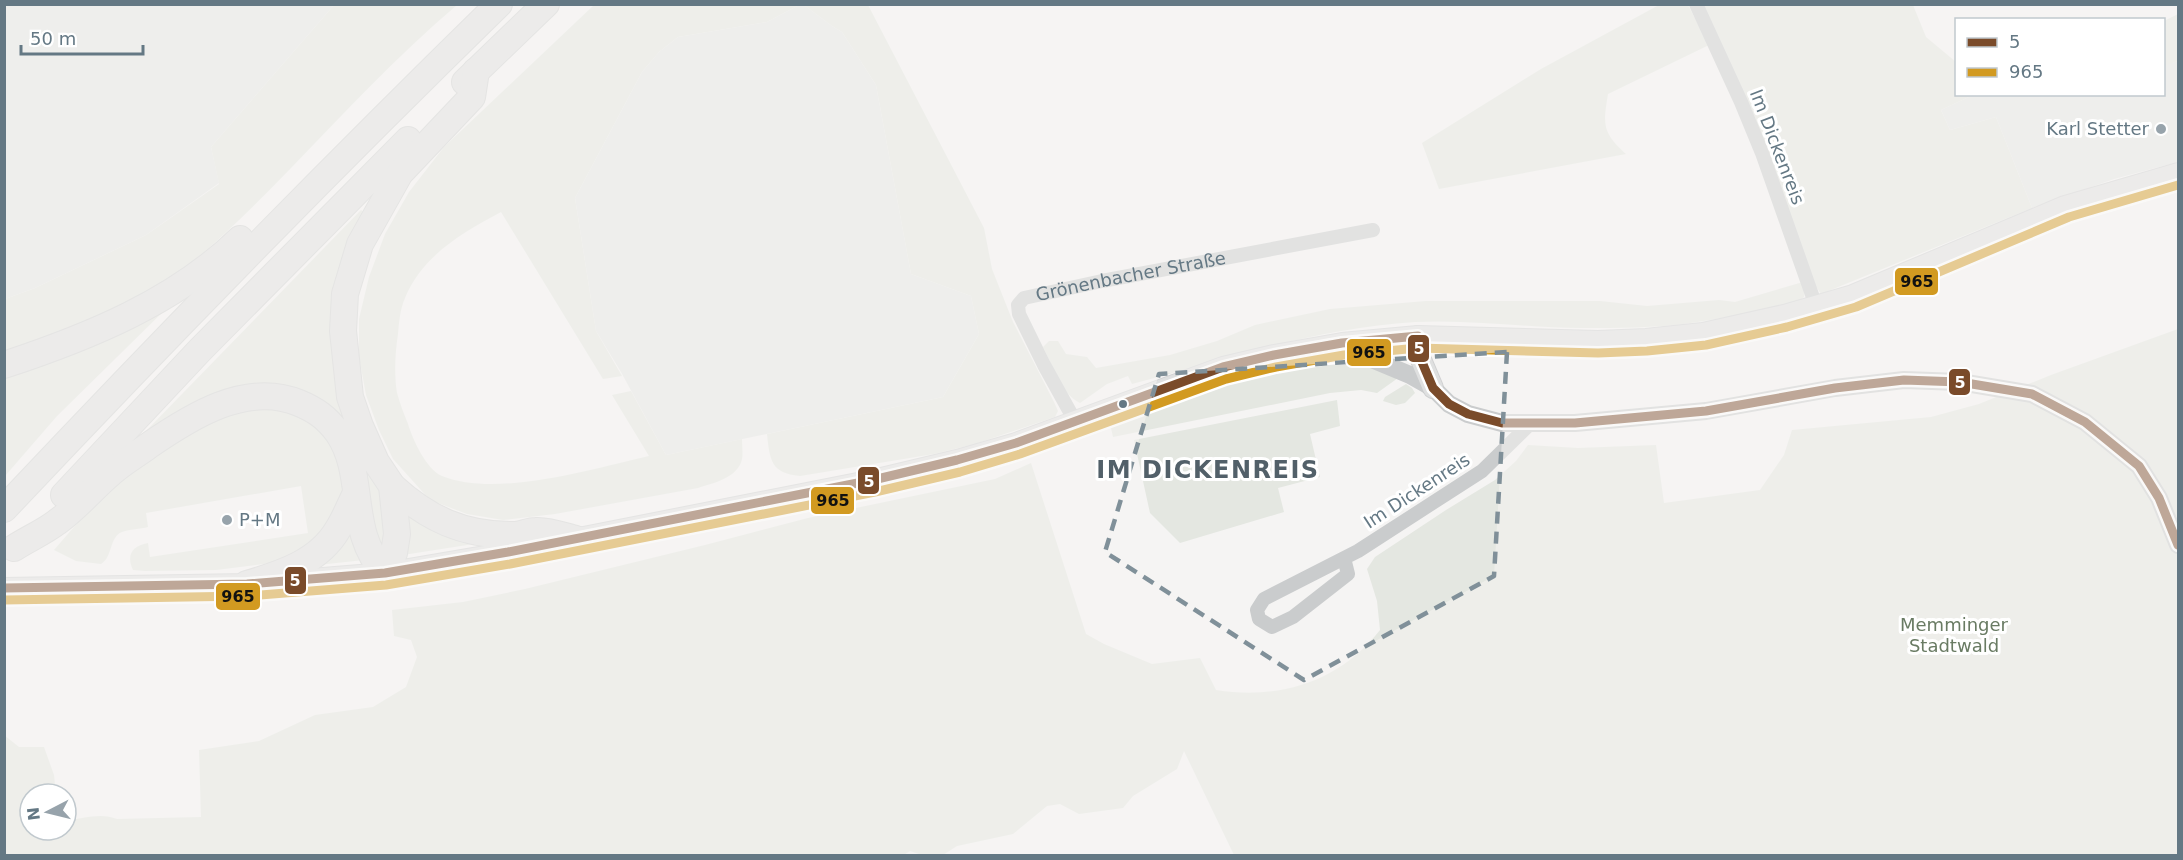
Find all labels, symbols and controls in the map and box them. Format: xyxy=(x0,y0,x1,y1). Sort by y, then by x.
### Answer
scale bar xyxy=(21,18,142,56)
legend xyxy=(1955,18,2165,96)
text: 50 m xyxy=(30,28,76,49)
text: 5 xyxy=(2009,31,2020,52)
text: 965 xyxy=(2009,61,2043,82)
street label: Im Dickenreis xyxy=(1746,86,1809,208)
place label: Karl Stetter xyxy=(2046,118,2150,139)
marker: Karl Stetter xyxy=(2154,122,2168,136)
street label: Grönenbacher Straße xyxy=(1034,247,1227,305)
line badge: 965 xyxy=(1894,267,1939,296)
text: 965 xyxy=(1900,272,1934,291)
line badge: 5 xyxy=(1407,334,1430,363)
line badge: 965 xyxy=(1346,338,1392,367)
text: 5 xyxy=(1413,339,1425,358)
text: 965 xyxy=(1352,343,1386,362)
line badge: 5 xyxy=(1948,368,1971,396)
text: 5 xyxy=(1954,373,1966,392)
unlabelled marker xyxy=(1117,398,1129,410)
street label: Im Dickenreis xyxy=(1360,449,1474,533)
district label: IM DICKENREIS xyxy=(1096,456,1320,484)
line badge: 5 xyxy=(857,466,880,495)
text: 5 xyxy=(863,472,875,491)
line badge: 965 xyxy=(810,486,855,515)
text: 965 xyxy=(816,491,850,510)
place label: P+M xyxy=(239,509,280,530)
marker: P+M xyxy=(220,513,234,527)
line badge: 5 xyxy=(284,566,307,595)
text: 5 xyxy=(289,571,301,590)
line badge: 965 xyxy=(215,582,261,611)
text: 965 xyxy=(221,587,255,606)
park label: Memminger Stadtwald xyxy=(1900,614,2009,656)
north arrow xyxy=(18,782,78,842)
text: N xyxy=(23,806,44,822)

